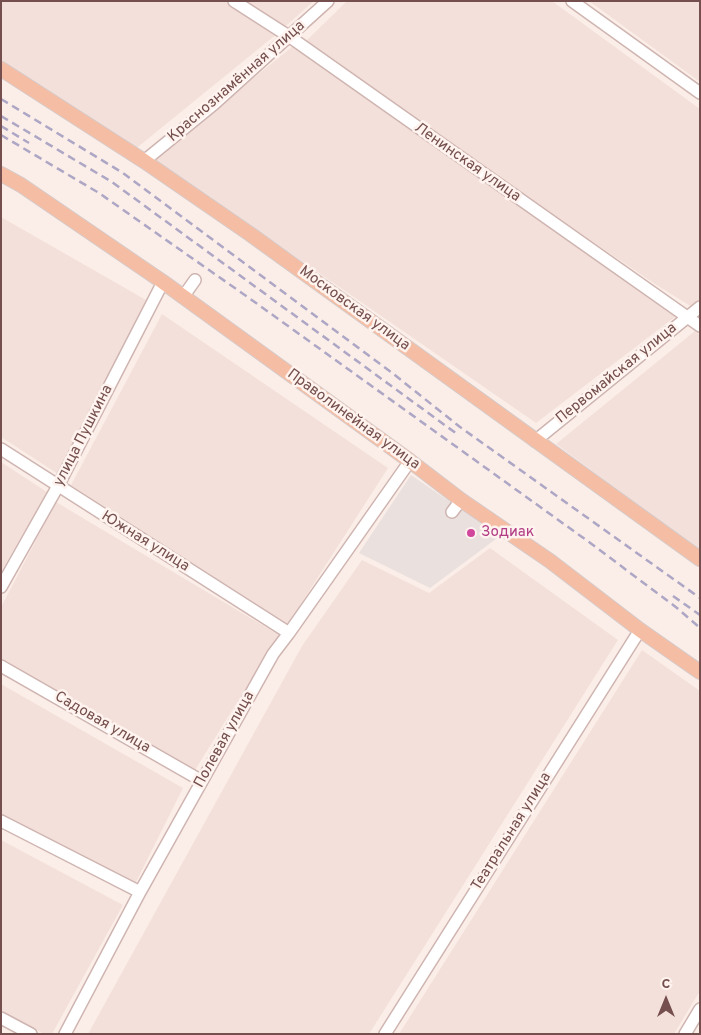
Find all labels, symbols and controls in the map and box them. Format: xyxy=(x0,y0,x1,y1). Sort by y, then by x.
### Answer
street label: Краснознамённая улица xyxy=(165,18,309,146)
street label: Ленинская улица xyxy=(410,120,524,206)
street label: Московская улица xyxy=(295,263,413,355)
street label: Первомайская улица xyxy=(553,320,681,428)
street label: Праволинейная улица xyxy=(283,366,423,474)
street label: улица Пушкина xyxy=(51,382,117,490)
street label: Южная улица xyxy=(98,508,192,576)
place label: Зодиак xyxy=(481,524,534,542)
marker: Зодиак xyxy=(465,527,477,539)
street label: Садовая улица xyxy=(51,688,153,758)
street label: Полевая улица xyxy=(191,689,259,791)
street label: Театральная улица xyxy=(468,769,556,895)
north arrow xyxy=(641,975,691,1025)
text: С xyxy=(662,976,670,993)

